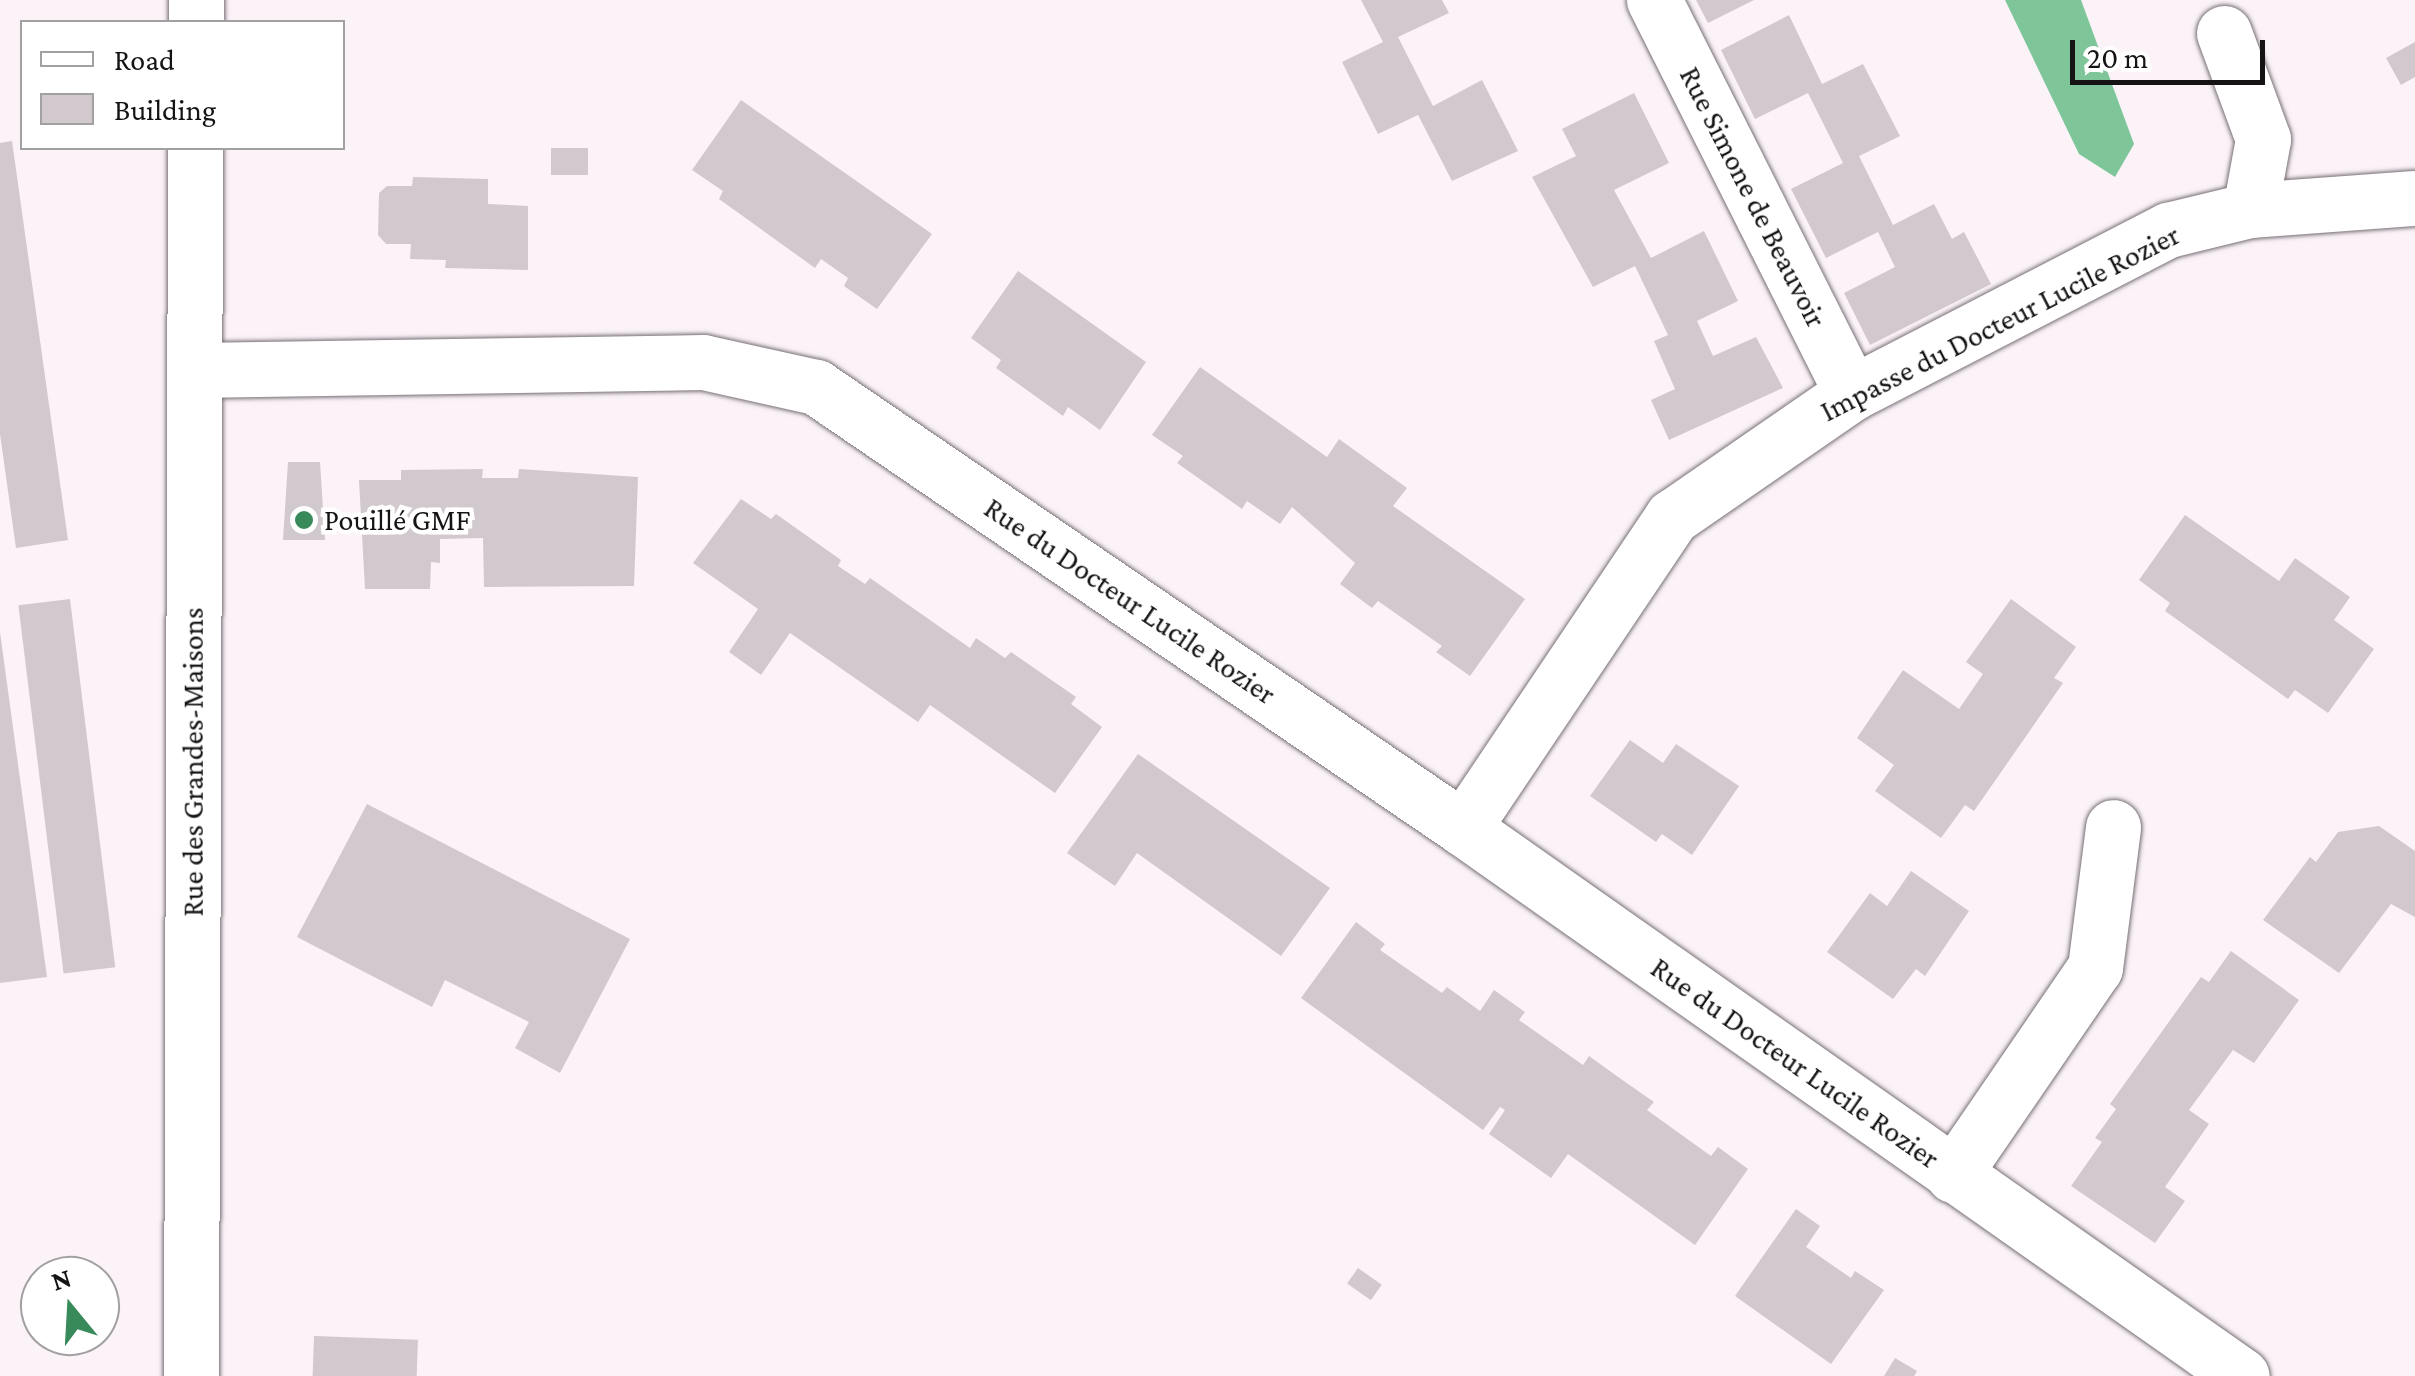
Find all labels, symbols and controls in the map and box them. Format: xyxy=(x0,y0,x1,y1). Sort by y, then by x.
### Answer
legend xyxy=(20,20,345,150)
scale bar xyxy=(2075,20,2270,82)
text: 20 m xyxy=(2087,41,2148,74)
text: Road xyxy=(114,43,175,76)
street label: Rue Simone de Beauvoir xyxy=(1672,61,1834,333)
text: Building xyxy=(114,93,216,126)
street label: Impasse du Docteur Lucile Rozier xyxy=(1814,217,2186,429)
street label: Rue du Docteur Lucile Rozier xyxy=(977,490,1283,712)
place label: Pouillé GMF xyxy=(324,502,470,538)
marker: Pouillé GMF xyxy=(293,509,315,531)
street label: Rue des Grandes-Maisons xyxy=(175,607,211,917)
street label: Rue du Docteur Lucile Rozier xyxy=(1644,950,1946,1176)
north arrow xyxy=(20,1256,120,1356)
text: N xyxy=(47,1261,75,1297)

